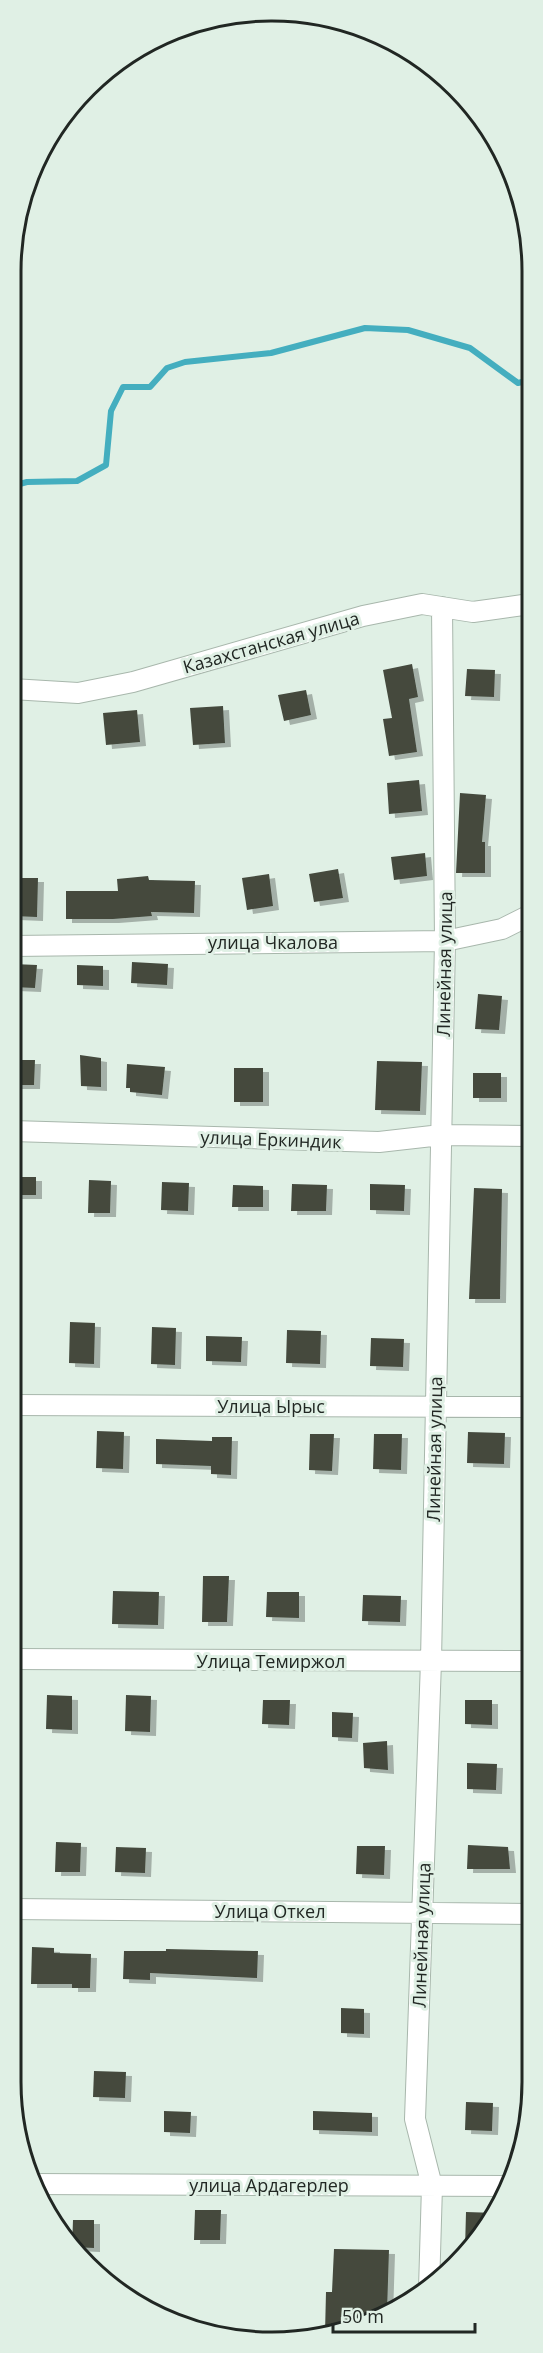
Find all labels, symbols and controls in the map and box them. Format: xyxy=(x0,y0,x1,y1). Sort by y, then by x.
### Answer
street label: Казахстанская улица xyxy=(180,605,362,679)
street label: Линейная улица xyxy=(431,891,457,1037)
street label: улица Чкалова xyxy=(208,930,338,954)
street label: улица Еркиндик xyxy=(200,1125,343,1153)
street label: Линейная улица xyxy=(421,1376,447,1522)
street label: Улица Ырыс xyxy=(217,1394,325,1418)
street label: Улица Темиржол xyxy=(197,1649,345,1673)
street label: Линейная улица xyxy=(406,1862,436,2008)
street label: Улица Откел xyxy=(215,1899,326,1923)
street label: улица Ардагерлер xyxy=(189,2173,349,2197)
scale bar xyxy=(333,2296,476,2334)
text: 50 m xyxy=(342,2304,384,2328)

